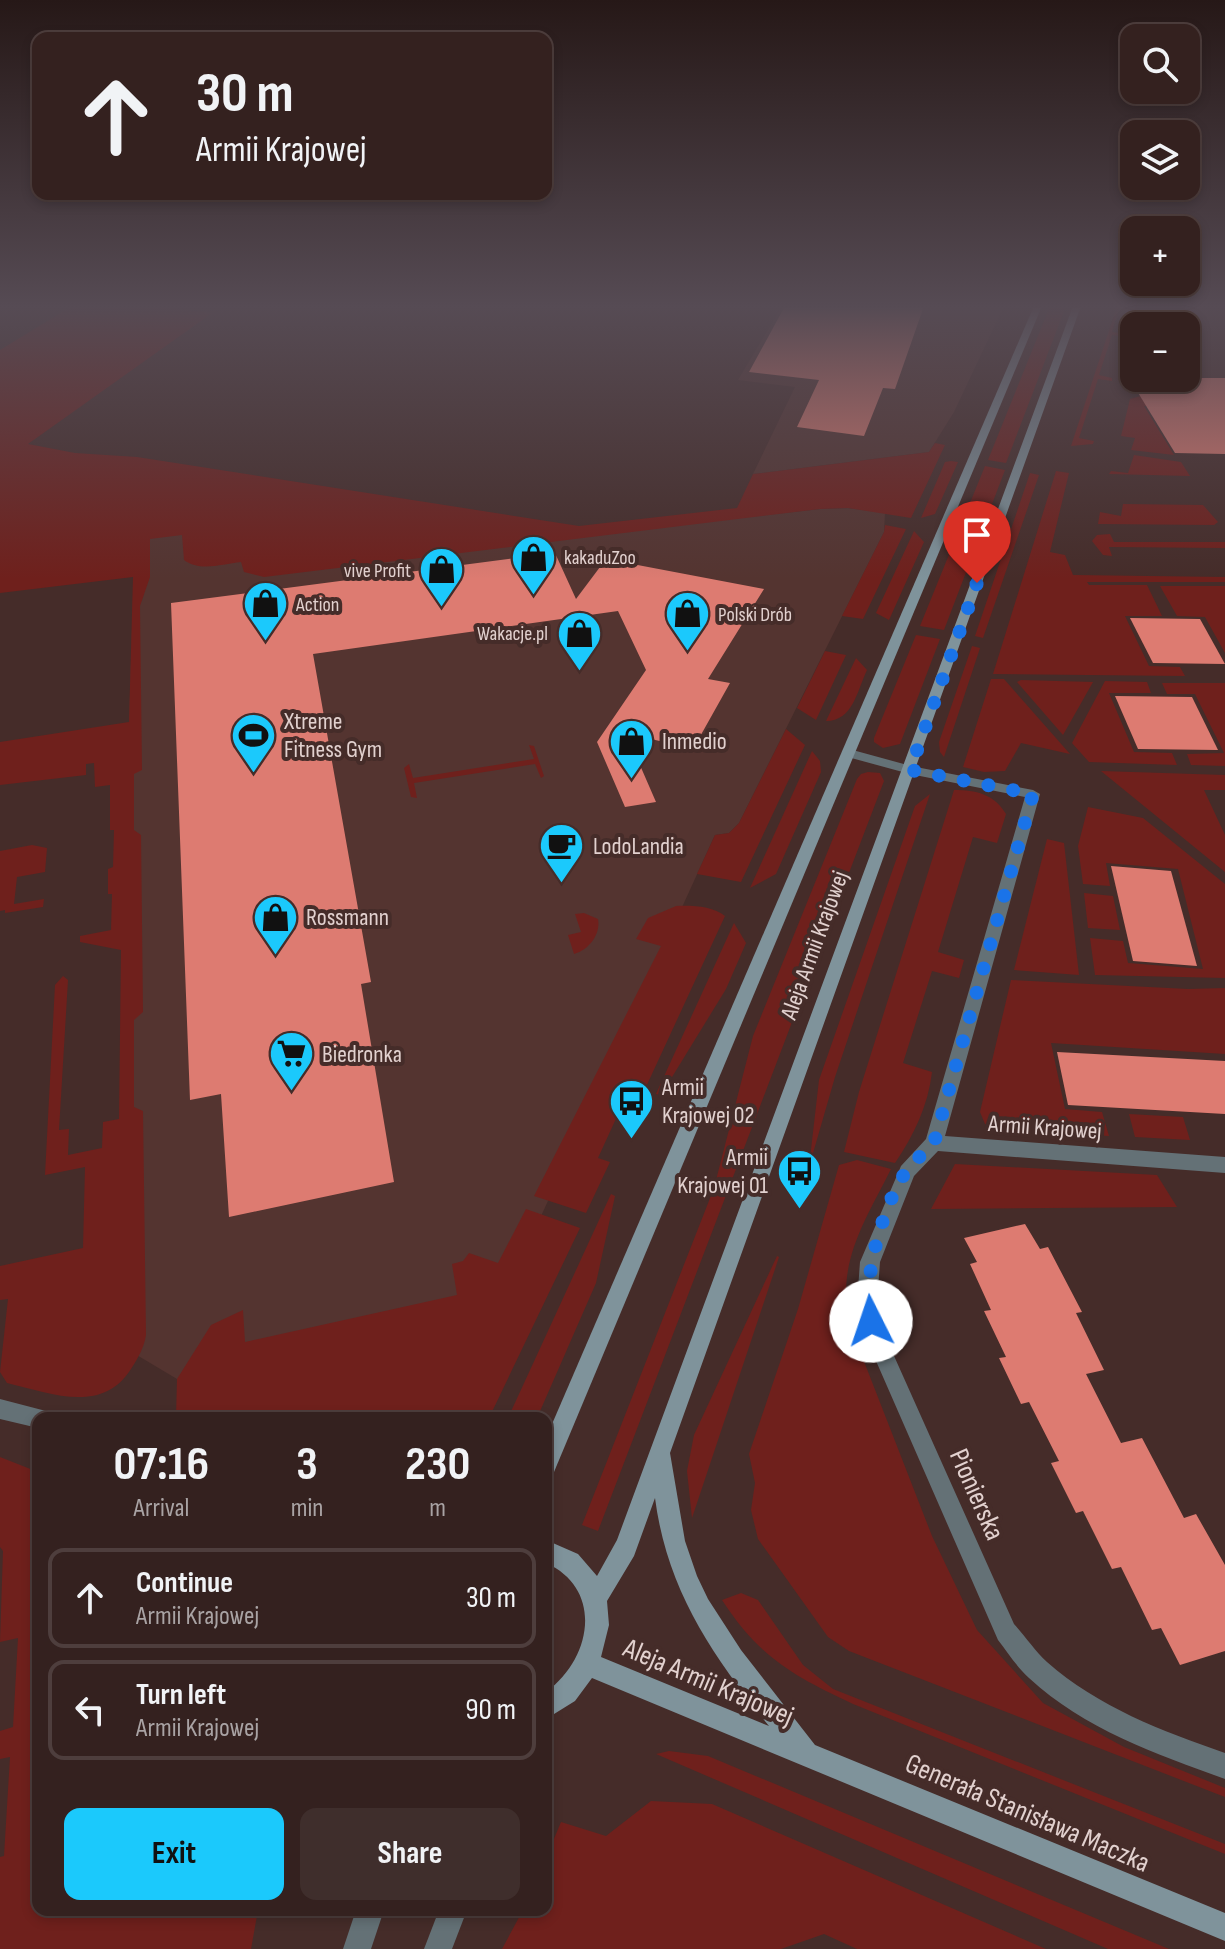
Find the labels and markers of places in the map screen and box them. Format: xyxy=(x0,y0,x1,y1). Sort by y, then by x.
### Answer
pin xyxy=(943,501,1011,583)
shop icon: kakaduZoo xyxy=(509,533,557,596)
shop icon: vive Profit xyxy=(418,546,466,609)
place label: kakaduZoo xyxy=(564,546,636,570)
place label: vive Profit xyxy=(344,559,411,583)
shop icon: Action xyxy=(241,580,289,643)
shop icon: Polski Drób xyxy=(663,590,711,653)
place label: Action xyxy=(295,593,339,617)
place label: Polski Drób xyxy=(718,603,792,627)
shop icon: Wakacje.pl xyxy=(555,609,603,672)
place label: Wakacje.pl xyxy=(477,622,548,646)
place label: Xtreme Fitness Gym xyxy=(283,707,382,764)
sports icon: Xtreme Fitness Gym xyxy=(229,711,277,774)
shop icon: Inmedio xyxy=(607,717,655,780)
place label: Inmedio xyxy=(662,727,727,756)
cafe icon: LodoLandia xyxy=(538,822,586,885)
place label: LodoLandia xyxy=(593,832,684,861)
shop icon: Rossmann xyxy=(251,893,299,956)
place label: Rossmann xyxy=(306,903,389,932)
supermarket icon: Biedronka xyxy=(267,1030,315,1093)
place label: Biedronka xyxy=(322,1040,402,1069)
place label: Armii Krajowej 02 xyxy=(661,1073,754,1130)
bus stop icon: Armii Krajowej 02 xyxy=(607,1077,655,1140)
place label: Armii Krajowej 01 xyxy=(677,1143,769,1200)
bus stop icon: Armii Krajowej 01 xyxy=(775,1147,823,1210)

